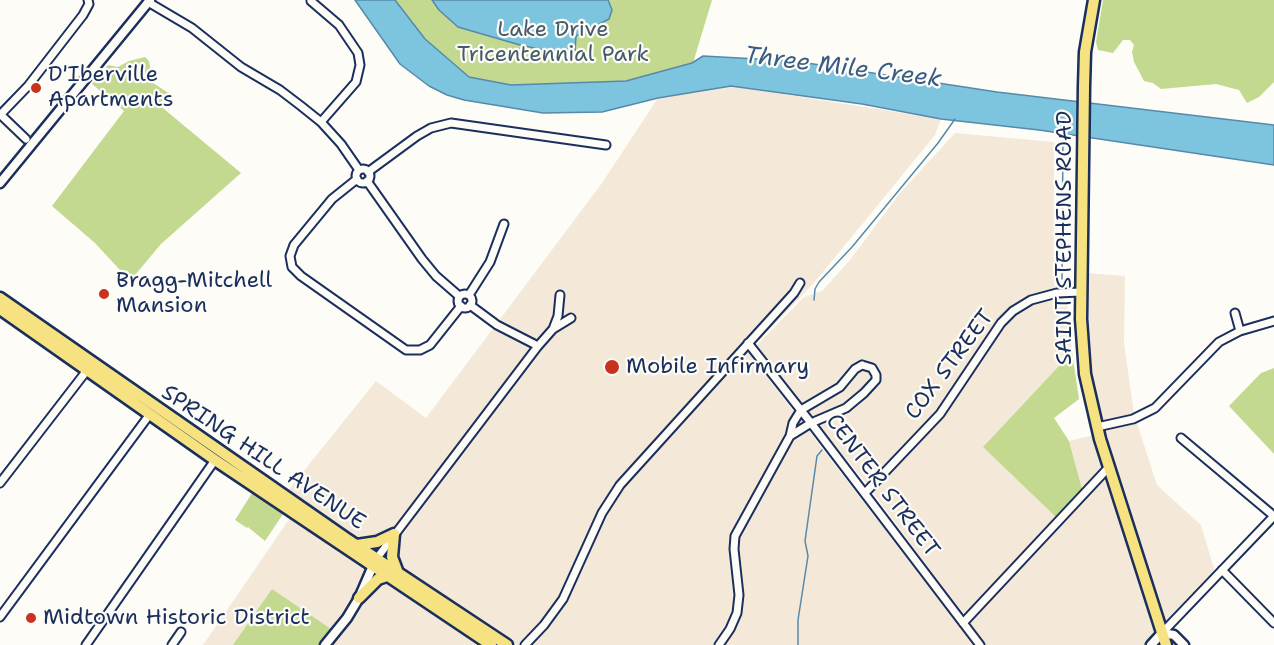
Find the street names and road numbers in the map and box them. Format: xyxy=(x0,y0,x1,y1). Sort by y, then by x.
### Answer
street label: SAINT STEPHENS ROAD xyxy=(1052,111,1078,365)
street label: COX STREET xyxy=(900,305,1000,425)
street label: SPRING HILL AVENUE xyxy=(156,380,370,536)
street label: CENTER STREET xyxy=(819,409,945,563)

